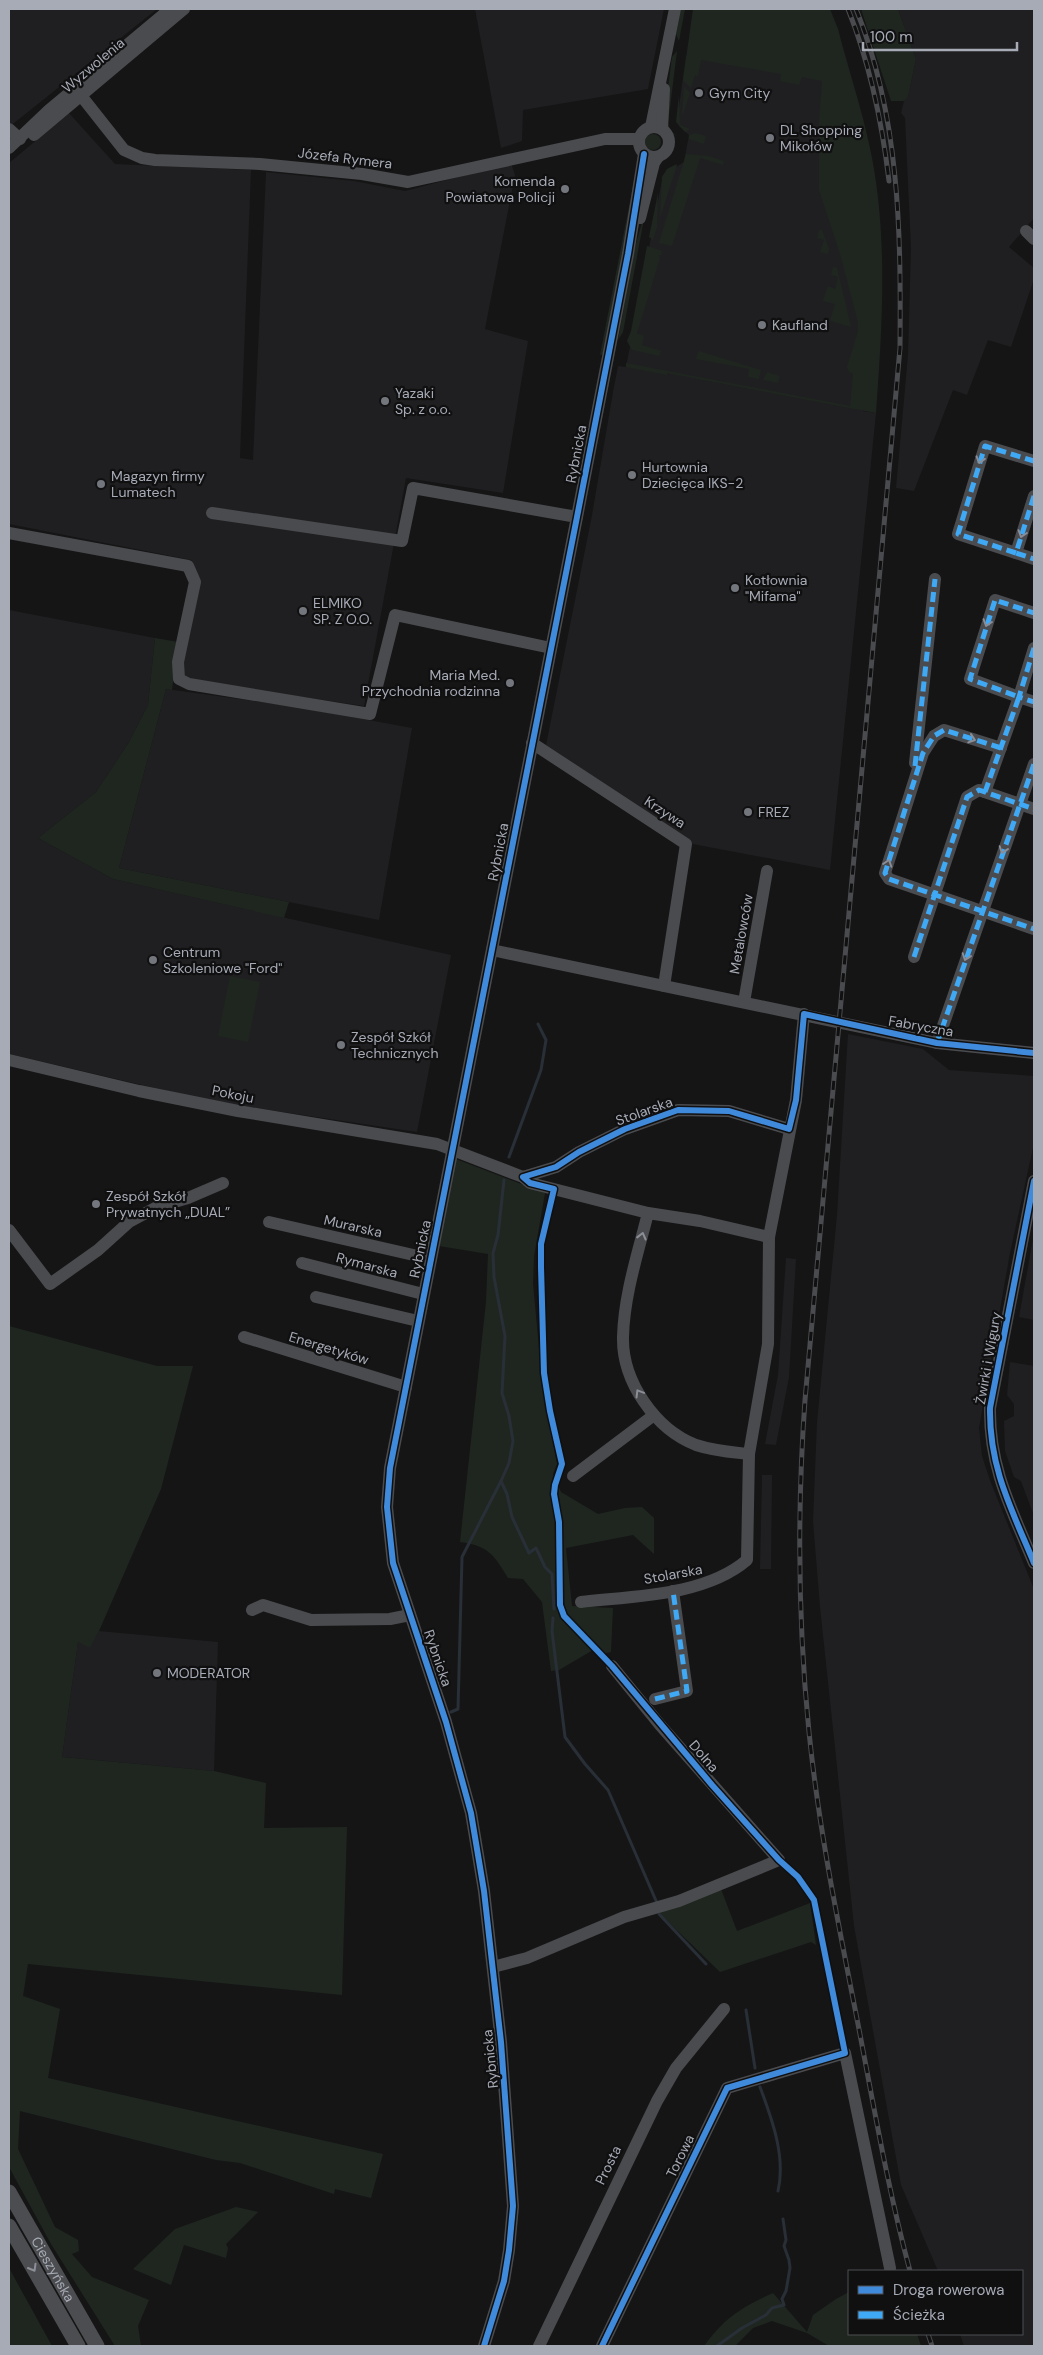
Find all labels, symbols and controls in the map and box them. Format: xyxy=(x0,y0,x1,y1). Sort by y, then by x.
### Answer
scale bar xyxy=(863,20,1017,52)
text: 100 m xyxy=(870,27,913,47)
street label: Wyzwolenia xyxy=(58,33,128,97)
place label: Gym City xyxy=(709,84,770,102)
marker: Gym City xyxy=(693,87,705,99)
place label: DL Shopping Mikołów xyxy=(780,121,862,155)
marker: DL Shopping Mikołów xyxy=(764,132,776,144)
street label: Józefa Rymera xyxy=(297,143,393,173)
place label: Komenda Powiatowa Policji xyxy=(445,172,555,206)
marker: Komenda Powiatowa Policji xyxy=(559,183,571,195)
place label: Kaufland xyxy=(772,316,828,334)
marker: Kaufland xyxy=(756,319,768,331)
place label: Yazaki Sp. z o.o. xyxy=(395,384,451,418)
marker: Yazaki Sp. z o.o. xyxy=(379,395,391,407)
street label: Rybnicka xyxy=(562,423,590,485)
one-way arrow xyxy=(976,455,986,463)
place label: Hurtownia Dziecięca IKS-2 xyxy=(642,458,743,492)
place label: Magazyn firmy Lumatech xyxy=(111,467,205,501)
marker: Hurtownia Dziecięca IKS-2 xyxy=(626,469,638,481)
marker: Magazyn firmy Lumatech xyxy=(95,478,107,490)
one-way arrow xyxy=(1018,529,1028,537)
place label: Kotłownia "Mifama" xyxy=(745,571,807,605)
marker: Kotłownia "Mifama" xyxy=(729,582,741,594)
place label: ELMIKO SP. Z O.O. xyxy=(313,594,372,628)
marker: ELMIKO SP. Z O.O. xyxy=(297,605,309,617)
one-way arrow xyxy=(983,618,993,627)
place label: Maria Med. Przychodnia rodzinna xyxy=(362,666,500,700)
marker: Maria Med. Przychodnia rodzinna xyxy=(504,677,516,689)
one-way arrow xyxy=(968,733,976,743)
street label: Krzywa xyxy=(641,792,689,832)
place label: FREZ xyxy=(758,803,789,821)
marker: FREZ xyxy=(742,806,754,818)
street label: Rybnicka xyxy=(484,821,512,883)
one-way arrow xyxy=(999,845,1009,854)
one-way arrow xyxy=(882,859,892,868)
street label: Metalowców xyxy=(725,892,757,975)
place label: Centrum Szkoleniowe "Ford" xyxy=(163,943,282,977)
one-way arrow xyxy=(962,953,972,961)
marker: Centrum Szkoleniowe "Ford" xyxy=(147,954,159,966)
street label: Fabryczna xyxy=(887,1011,955,1041)
place label: Zespół Szkół Technicznych xyxy=(351,1028,438,1062)
marker: Zespół Szkół Technicznych xyxy=(335,1039,347,1051)
street label: Pokoju xyxy=(211,1081,255,1107)
street label: Stolarska xyxy=(613,1092,675,1130)
place label: Zespół Szkół Prywatnych „DUAL” xyxy=(106,1187,230,1221)
marker: Zespół Szkół Prywatnych „DUAL” xyxy=(90,1198,102,1210)
street label: Murarska xyxy=(322,1211,384,1241)
street label: Rybnicka xyxy=(405,1218,435,1280)
one-way arrow xyxy=(637,1232,647,1240)
street label: Rymarska xyxy=(334,1248,400,1282)
street label: Żwirki i Wigury xyxy=(971,1310,1005,1406)
street label: Energetyków xyxy=(287,1327,371,1369)
one-way arrow xyxy=(636,1390,646,1399)
street label: Stolarska xyxy=(642,1560,704,1588)
street label: Rybnicka xyxy=(420,1627,456,1689)
place label: MODERATOR xyxy=(167,1664,250,1682)
marker: MODERATOR xyxy=(151,1667,163,1679)
street label: Dolna xyxy=(685,1736,723,1776)
street label: Rybnicka xyxy=(478,2029,502,2089)
street label: Torowa xyxy=(662,2131,698,2181)
street label: Prosta xyxy=(591,2143,625,2187)
street label: Cieszyńska xyxy=(27,2233,79,2305)
one-way arrow xyxy=(27,2262,37,2271)
legend xyxy=(848,2270,1023,2335)
text: Droga rowerowa xyxy=(893,2280,1004,2300)
text: Ścieżka xyxy=(893,2305,945,2325)

